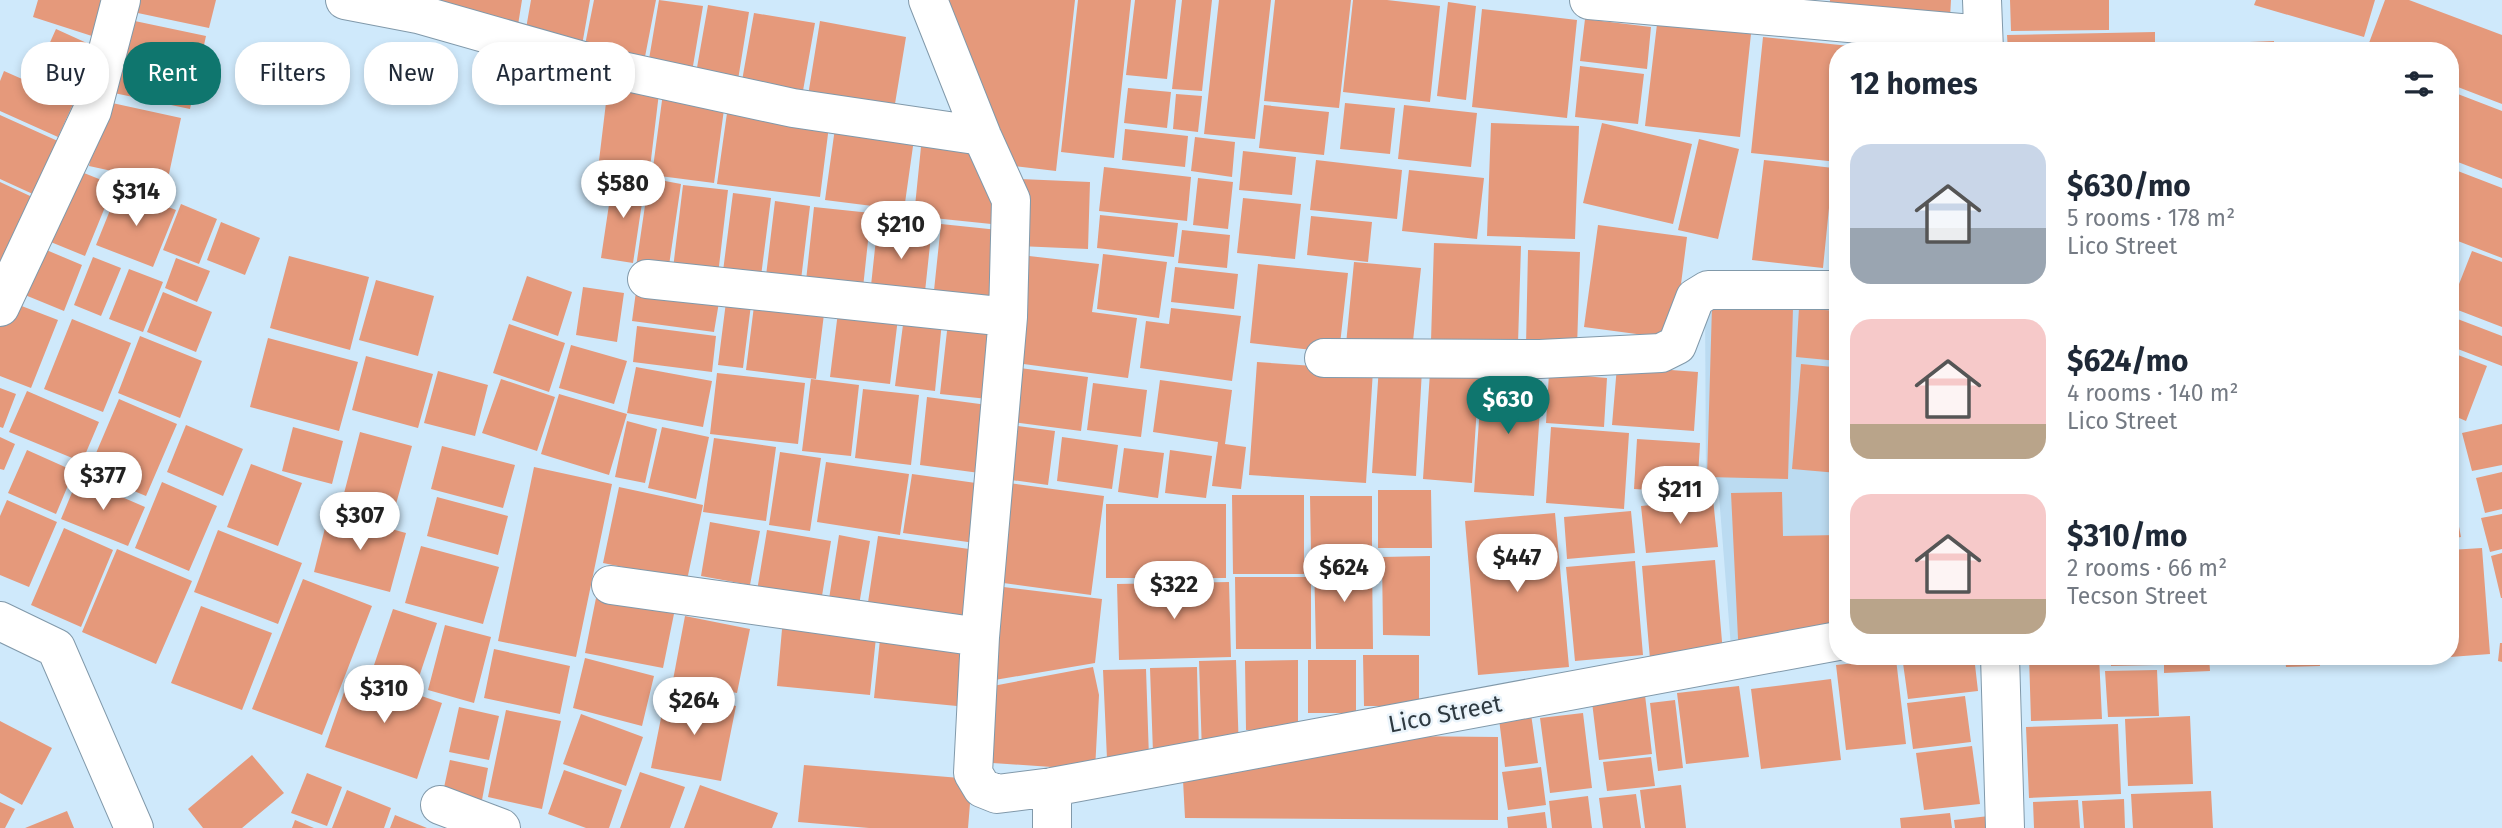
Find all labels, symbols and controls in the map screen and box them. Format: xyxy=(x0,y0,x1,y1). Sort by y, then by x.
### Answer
chip: Buy xyxy=(21,42,109,105)
chip: Rent xyxy=(123,42,221,105)
chip: Filters xyxy=(235,42,350,105)
chip: New xyxy=(364,42,458,105)
chip: Apartment xyxy=(472,42,635,105)
icon: filters xyxy=(2400,65,2438,103)
text: 12 homes xyxy=(1850,66,1978,102)
pin: $580 xyxy=(582,160,664,220)
pin: $314 xyxy=(95,168,177,228)
text: $630/mo xyxy=(2067,168,2191,204)
text: $580 xyxy=(597,169,649,197)
icon: home xyxy=(1906,172,1990,256)
text: $314 xyxy=(112,177,160,205)
pin: $210 xyxy=(860,202,942,261)
text: 5 rooms · 178 m² xyxy=(2067,204,2235,232)
text: $210 xyxy=(877,210,925,238)
text: Lico Street xyxy=(2067,232,2177,260)
text: $624/mo xyxy=(2067,343,2189,379)
icon: home xyxy=(1906,347,1990,431)
pin: $630 xyxy=(1467,376,1549,436)
text: 4 rooms · 140 m² xyxy=(2067,379,2238,407)
text: $630 xyxy=(1483,385,1533,413)
text: Lico Street xyxy=(2067,407,2177,435)
pin: $377 xyxy=(62,452,144,512)
text: $377 xyxy=(80,461,126,489)
pin: $211 xyxy=(1639,466,1721,526)
text: $211 xyxy=(1658,475,1702,503)
pin: $307 xyxy=(319,492,401,552)
text: $307 xyxy=(336,501,384,529)
text: $310/mo xyxy=(2067,518,2187,554)
icon: home xyxy=(1906,522,1990,606)
pin: $447 xyxy=(1476,534,1558,594)
text: $447 xyxy=(1493,543,1541,571)
pin: $624 xyxy=(1303,544,1385,604)
text: $624 xyxy=(1319,553,1369,581)
text: 2 rooms · 66 m² xyxy=(2067,554,2227,582)
pin: $322 xyxy=(1133,562,1215,621)
text: $322 xyxy=(1150,570,1198,598)
text: Tecson Street xyxy=(2067,582,2207,610)
pin: $310 xyxy=(343,666,425,725)
text: $310 xyxy=(360,674,408,702)
pin: $264 xyxy=(653,678,735,737)
text: $264 xyxy=(669,686,719,714)
street label: Lico Street xyxy=(1386,689,1505,739)

